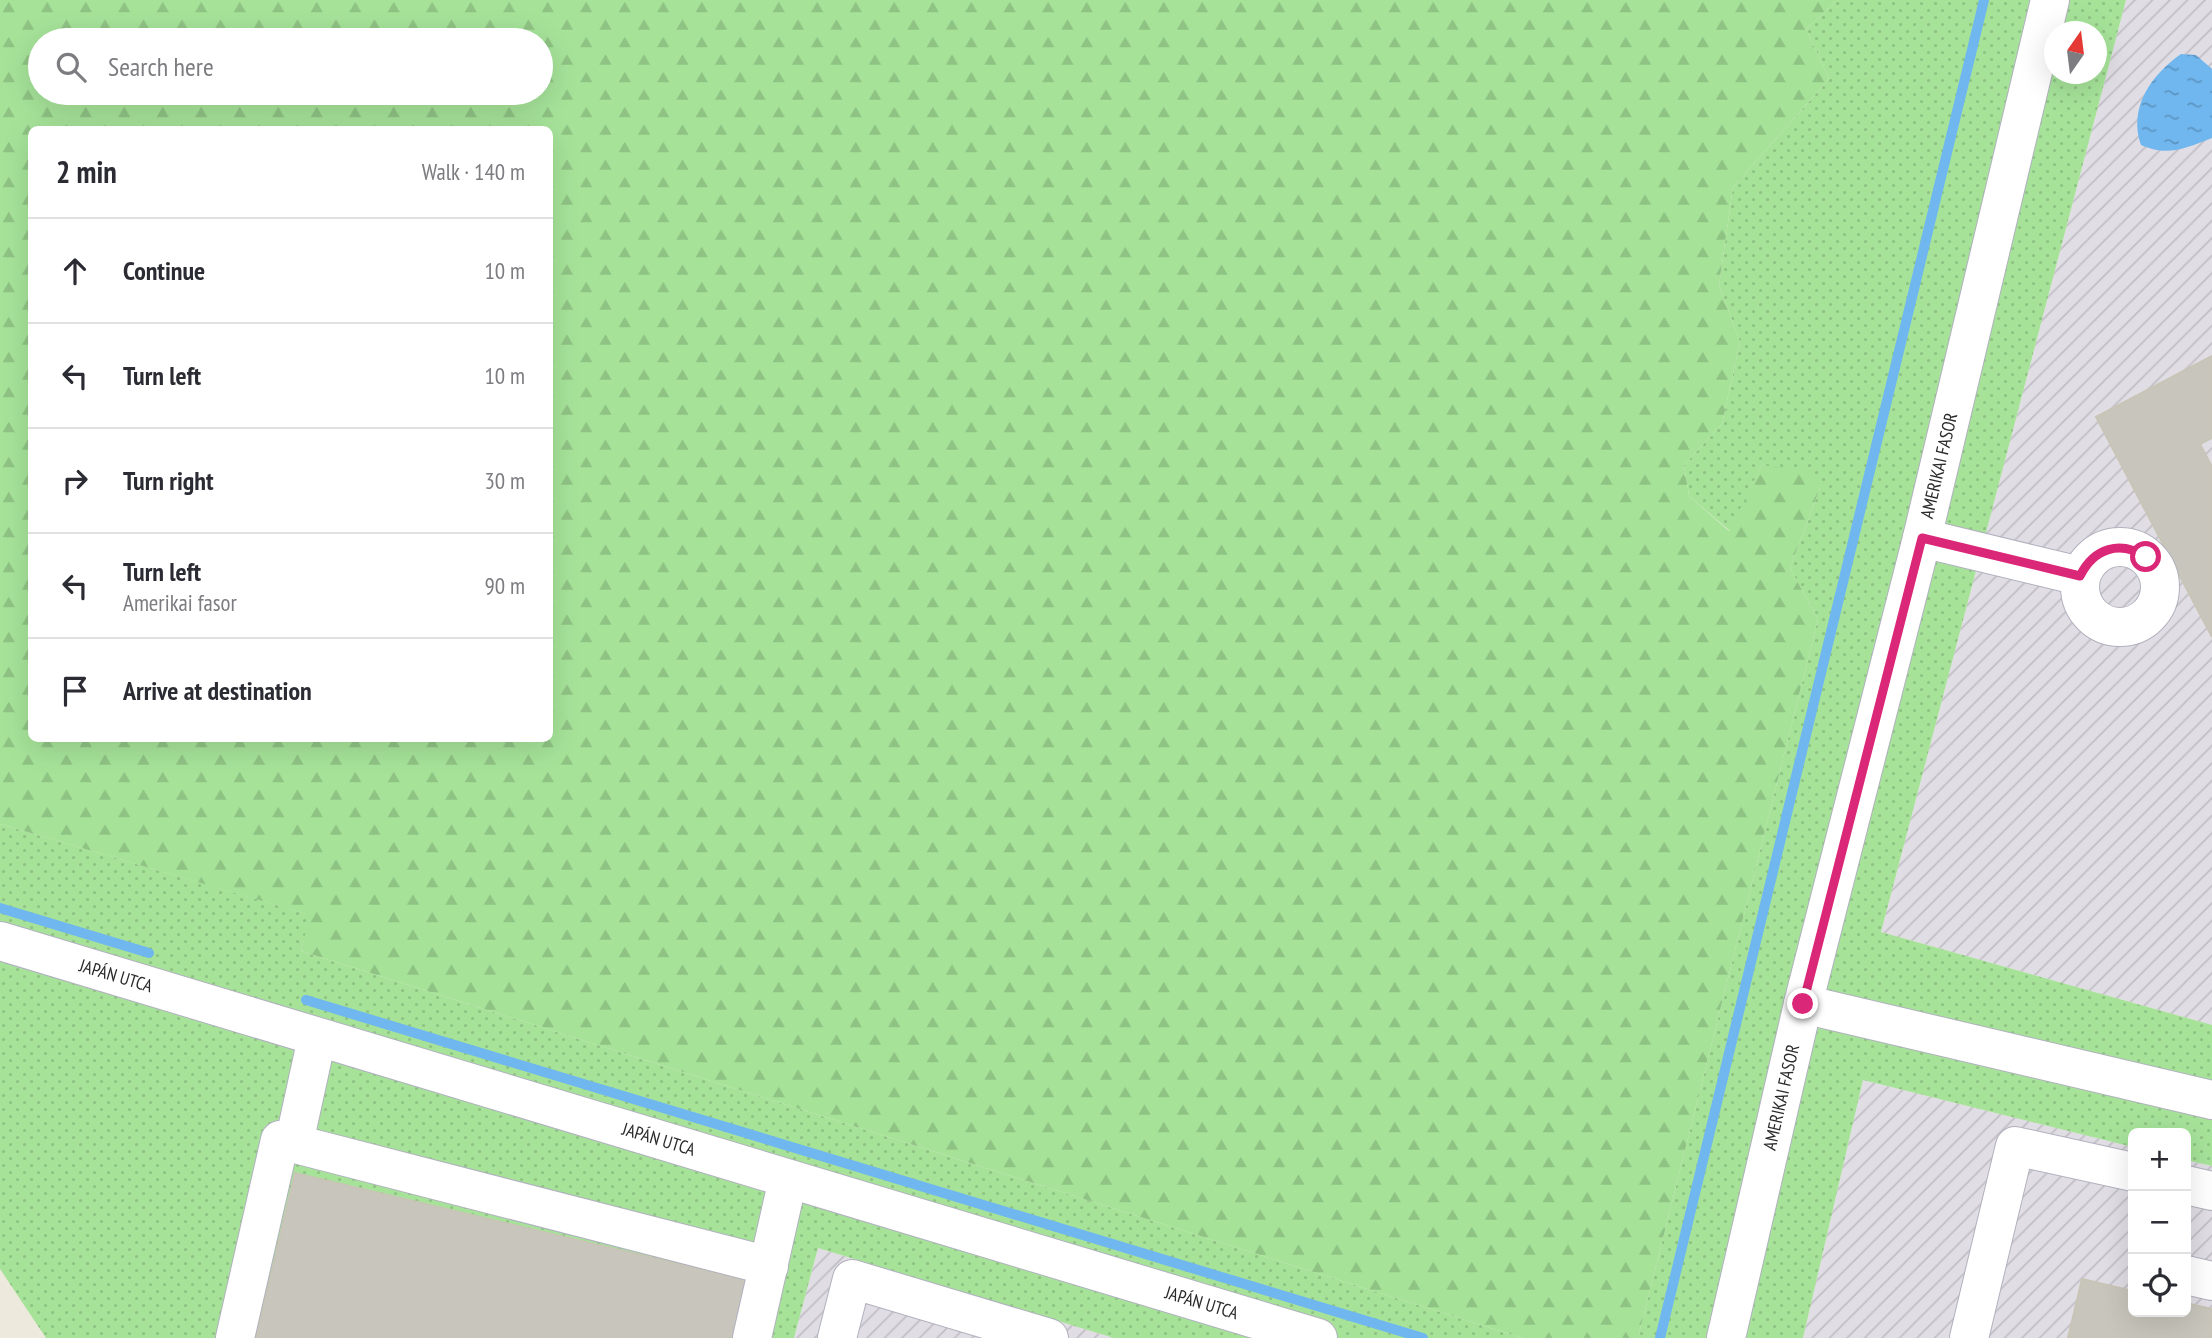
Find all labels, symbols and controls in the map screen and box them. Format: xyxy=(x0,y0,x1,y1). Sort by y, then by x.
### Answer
north arrow xyxy=(2044,21,2107,84)
search box xyxy=(28,28,553,105)
icon: search xyxy=(52,48,90,86)
text: Search here xyxy=(108,50,214,83)
text: 2 min xyxy=(56,152,117,191)
text: Walk · 140 m xyxy=(422,157,525,186)
icon: ahead xyxy=(56,252,94,290)
text: Continue xyxy=(123,254,205,287)
text: 10 m xyxy=(484,256,525,285)
icon: left xyxy=(56,357,94,395)
text: Turn left xyxy=(123,359,201,392)
text: 10 m xyxy=(484,361,525,390)
street label: AMERIKAI FASOR xyxy=(1915,410,1962,521)
icon: right xyxy=(56,462,94,500)
text: Turn right xyxy=(123,464,214,497)
text: 30 m xyxy=(484,466,525,495)
route start xyxy=(2130,541,2161,572)
text: Turn left xyxy=(123,555,201,588)
icon: left xyxy=(56,567,94,605)
text: 90 m xyxy=(484,571,525,600)
text: Amerikai fasor xyxy=(123,588,237,617)
icon: arrive xyxy=(56,672,94,710)
text: Arrive at destination xyxy=(123,674,312,707)
street label: JAPÁN UTCA xyxy=(76,953,156,997)
route end xyxy=(1787,988,1818,1019)
street label: AMERIKAI FASOR xyxy=(1758,1042,1804,1152)
street label: JAPÁN UTCA xyxy=(619,1117,699,1161)
map controls xyxy=(2128,1128,2191,1317)
button: + xyxy=(2128,1128,2191,1191)
button: − xyxy=(2128,1191,2191,1254)
button: locate xyxy=(2128,1254,2191,1317)
street label: JAPÁN UTCA xyxy=(1162,1280,1242,1324)

